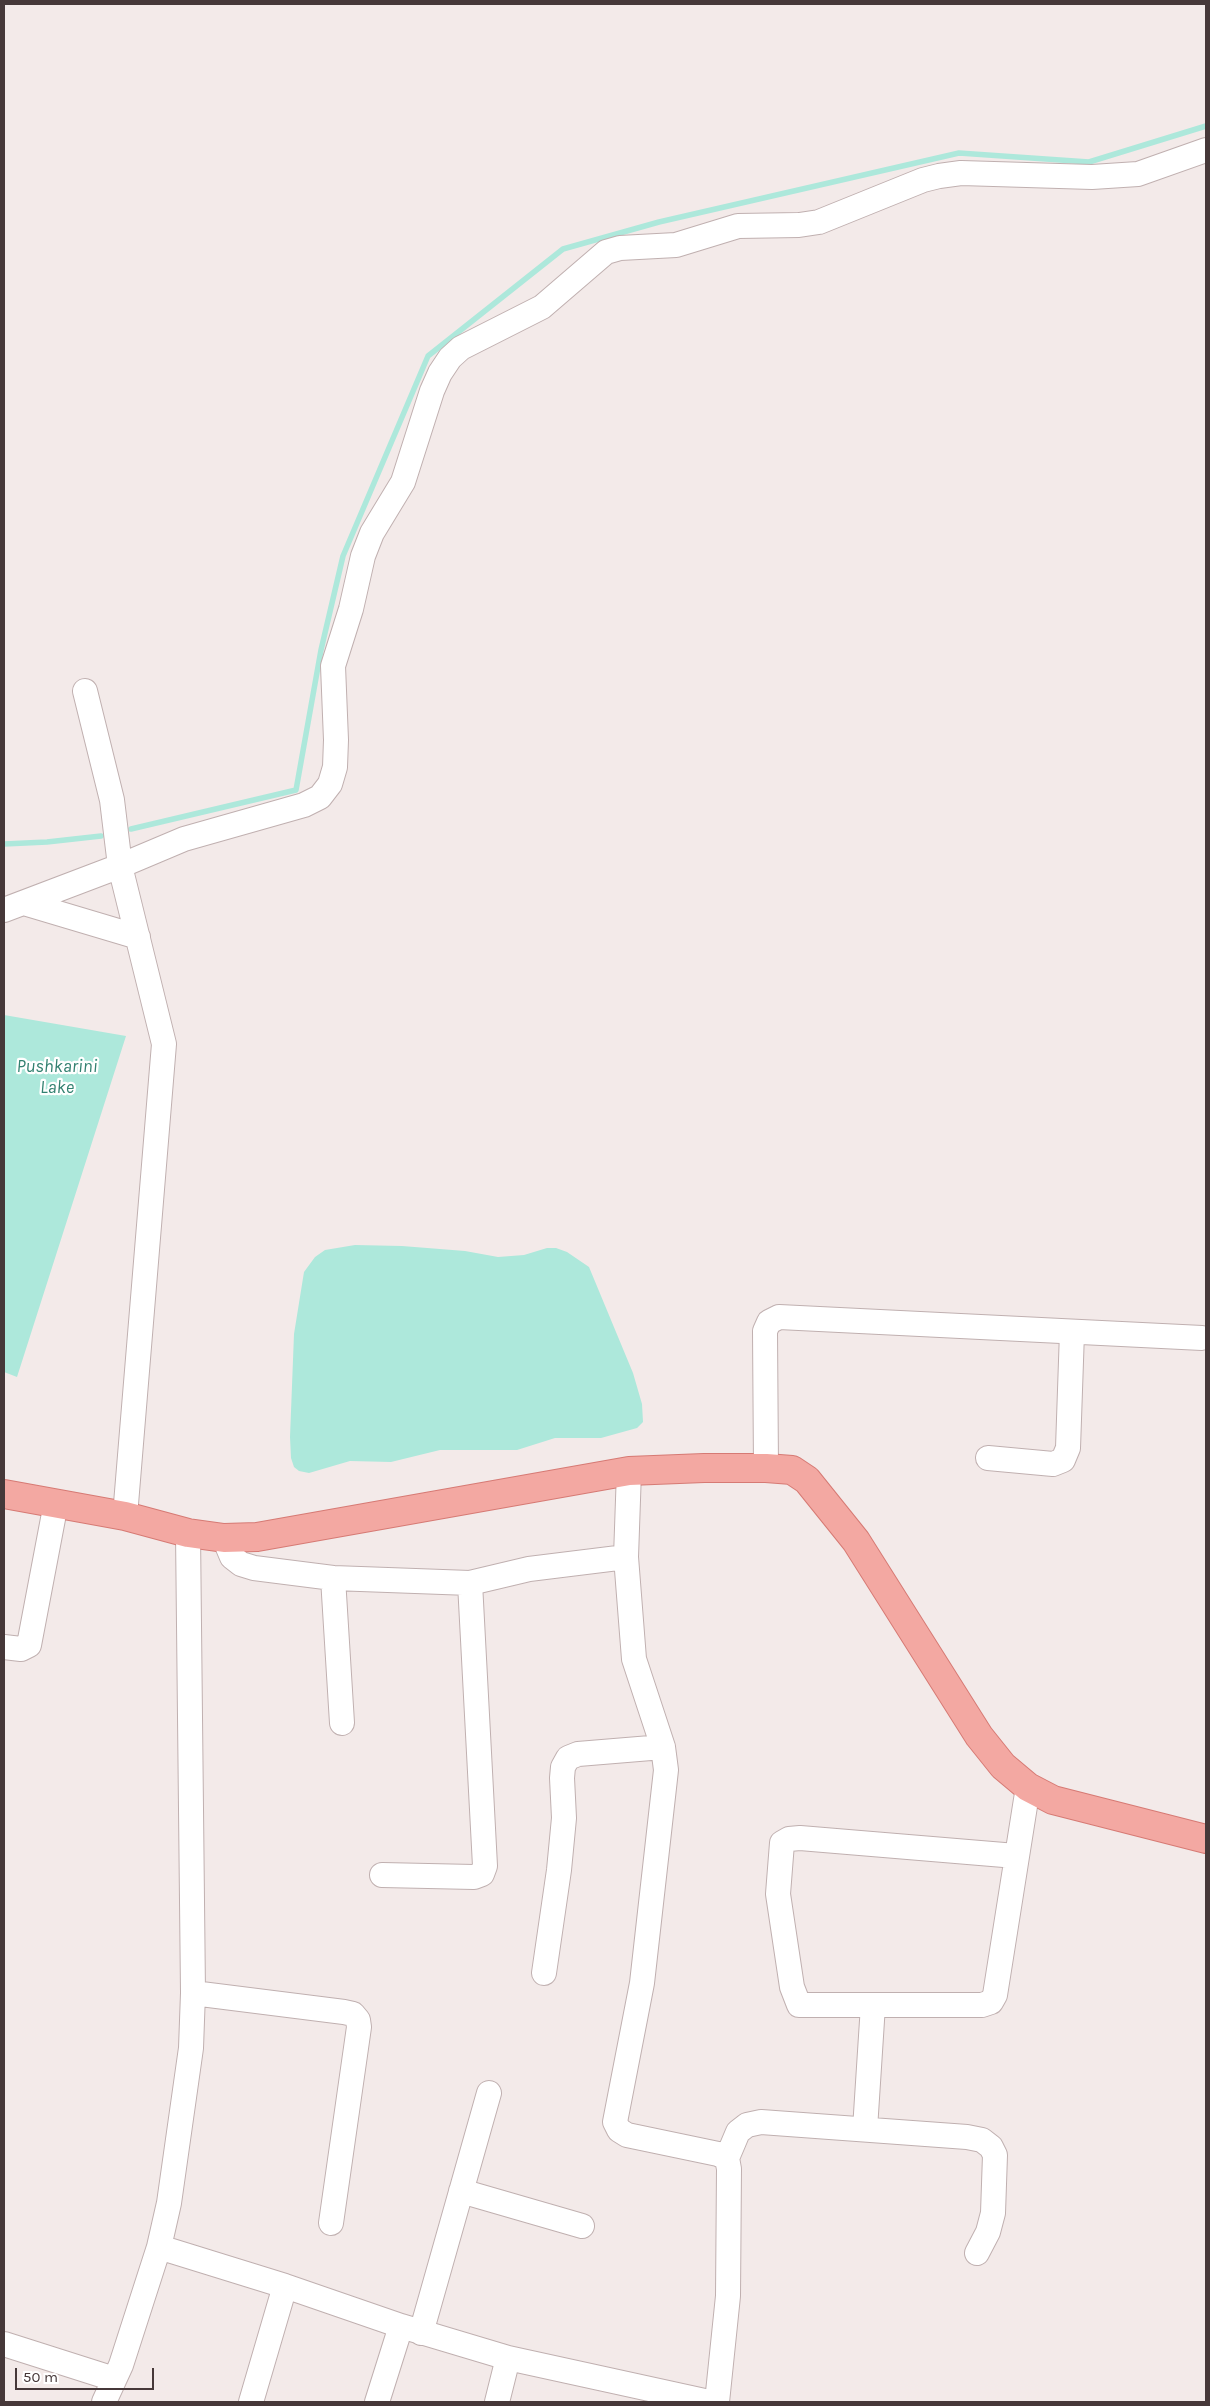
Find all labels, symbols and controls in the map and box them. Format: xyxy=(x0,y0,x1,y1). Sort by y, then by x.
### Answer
water label: Pushkarini Lake xyxy=(17,1056,97,1098)
scale bar xyxy=(18,2358,156,2390)
text: 50 m xyxy=(23,2368,58,2386)

